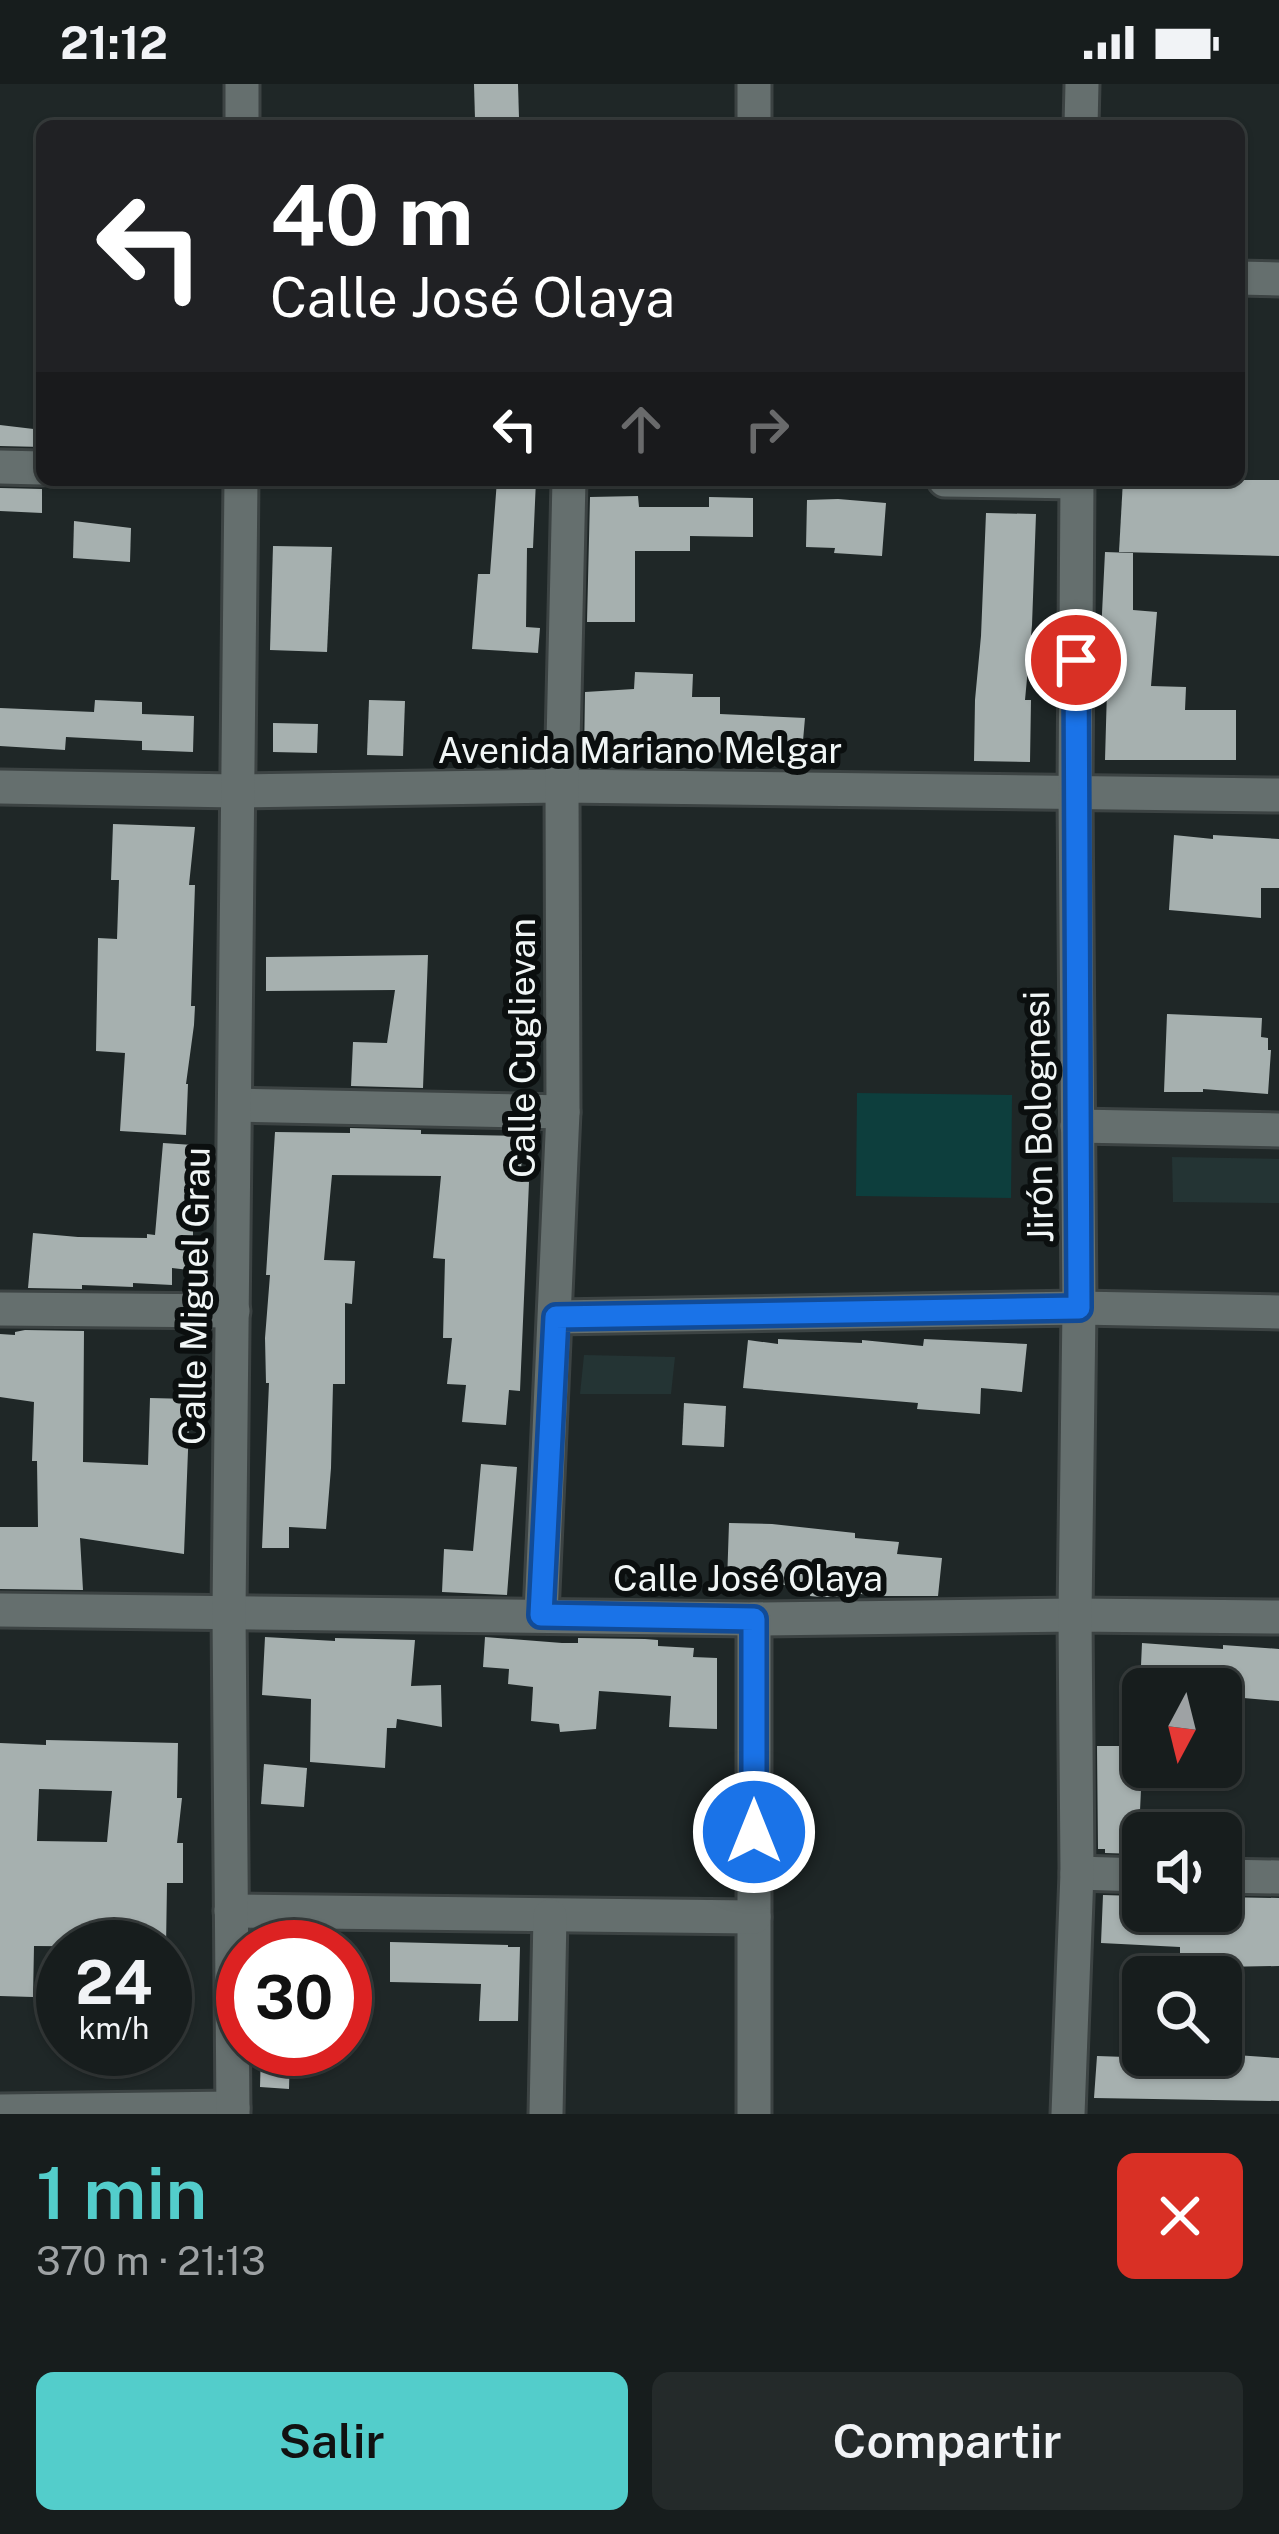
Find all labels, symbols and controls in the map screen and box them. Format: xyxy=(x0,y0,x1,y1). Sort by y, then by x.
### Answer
text: 21:12 xyxy=(60,16,168,69)
text: 40 m xyxy=(270,165,473,264)
icon: left xyxy=(72,168,228,324)
text: Calle José Olaya xyxy=(270,266,675,329)
icon: left xyxy=(482,396,548,462)
icon: ahead xyxy=(608,396,674,462)
icon: right xyxy=(734,396,800,462)
pin xyxy=(1025,609,1127,711)
icon: arrive xyxy=(1043,627,1109,693)
street label: Avenida Mariano Melgar xyxy=(438,729,842,771)
street label: Calle Cuglievan xyxy=(501,918,543,1178)
street label: Jirón Bolognesi xyxy=(1015,991,1061,1243)
street label: Calle Miguel Grau xyxy=(170,1147,218,1445)
street label: Calle José Olaya xyxy=(613,1557,883,1599)
north arrow xyxy=(1122,1668,1242,1788)
map controls xyxy=(1122,1668,1242,2076)
position arrow xyxy=(691,1769,817,1895)
button: sound xyxy=(1122,1812,1242,1932)
speed limit sign: 30 xyxy=(216,1920,372,2076)
text: 24 xyxy=(75,1947,153,2018)
button: search xyxy=(1122,1956,1242,2076)
text: km/h xyxy=(79,2010,149,2046)
text: 1 min xyxy=(36,2151,207,2235)
button: close xyxy=(1117,2153,1243,2279)
text: 370 m · 21:13 xyxy=(36,2238,266,2284)
button: Salir xyxy=(36,2372,628,2510)
button: Compartir xyxy=(652,2372,1243,2510)

